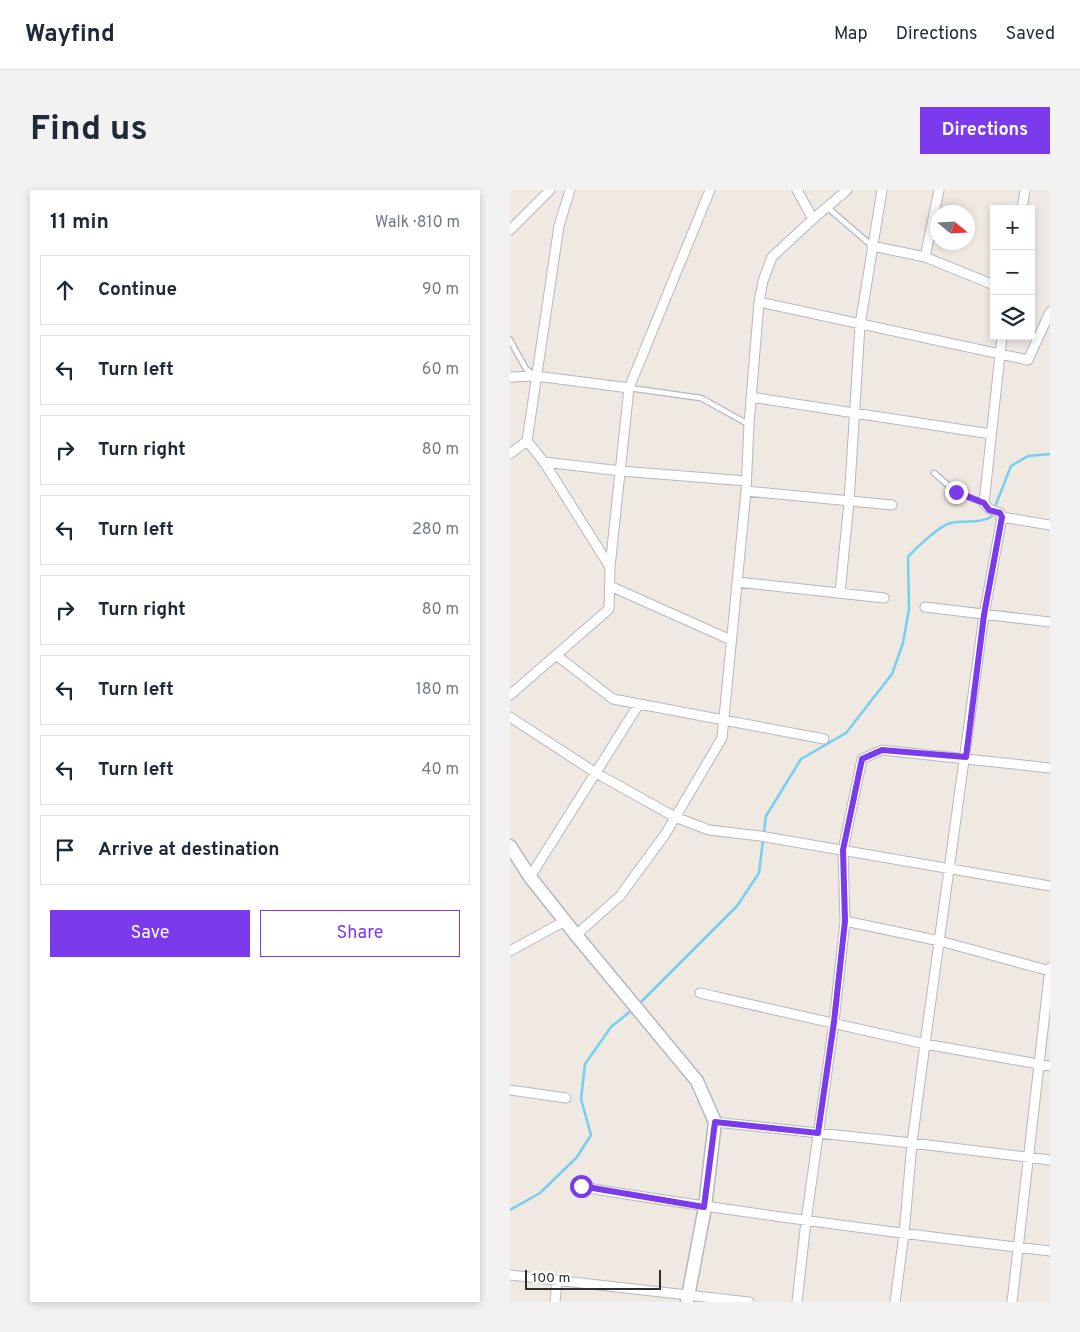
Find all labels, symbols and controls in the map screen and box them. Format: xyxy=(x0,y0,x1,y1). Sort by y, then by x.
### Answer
text: Wayfind xyxy=(25,20,115,50)
text: Map xyxy=(834,23,868,46)
text: Directions xyxy=(896,23,978,46)
text: Saved xyxy=(1006,23,1055,46)
button: Directions xyxy=(920,107,1050,154)
text: Find us xyxy=(30,108,148,152)
north arrow xyxy=(930,205,975,250)
map controls xyxy=(990,205,1035,340)
button: + xyxy=(990,205,1035,250)
text: 11 min xyxy=(50,209,109,236)
text: Walk · 810 m xyxy=(375,213,460,233)
button: − xyxy=(990,250,1035,295)
icon: ahead xyxy=(51,276,79,304)
text: Continue xyxy=(98,278,177,302)
text: 90 m xyxy=(422,280,459,300)
button: layers xyxy=(990,295,1035,340)
icon: left xyxy=(51,356,79,384)
text: Turn left xyxy=(98,358,174,382)
text: 60 m xyxy=(422,360,459,380)
icon: right xyxy=(51,436,79,464)
text: Turn right xyxy=(98,438,186,462)
text: 80 m xyxy=(422,440,459,460)
route end xyxy=(945,481,968,504)
icon: left xyxy=(51,516,79,544)
text: Turn left xyxy=(98,518,174,542)
text: 280 m xyxy=(412,520,459,540)
icon: right xyxy=(51,596,79,624)
text: Turn right xyxy=(98,598,186,622)
text: 80 m xyxy=(422,600,459,620)
icon: left xyxy=(51,676,79,704)
text: Turn left xyxy=(98,678,174,702)
text: 180 m xyxy=(416,680,459,700)
icon: left xyxy=(51,756,79,784)
text: Turn left xyxy=(98,758,174,782)
text: 40 m xyxy=(421,760,459,780)
icon: arrive xyxy=(51,836,79,864)
text: Arrive at destination xyxy=(98,838,279,862)
button: Save xyxy=(50,910,250,957)
button: Share xyxy=(260,910,460,957)
route start xyxy=(570,1175,593,1198)
scale bar xyxy=(525,1267,661,1290)
text: 100 m xyxy=(532,1270,570,1287)

